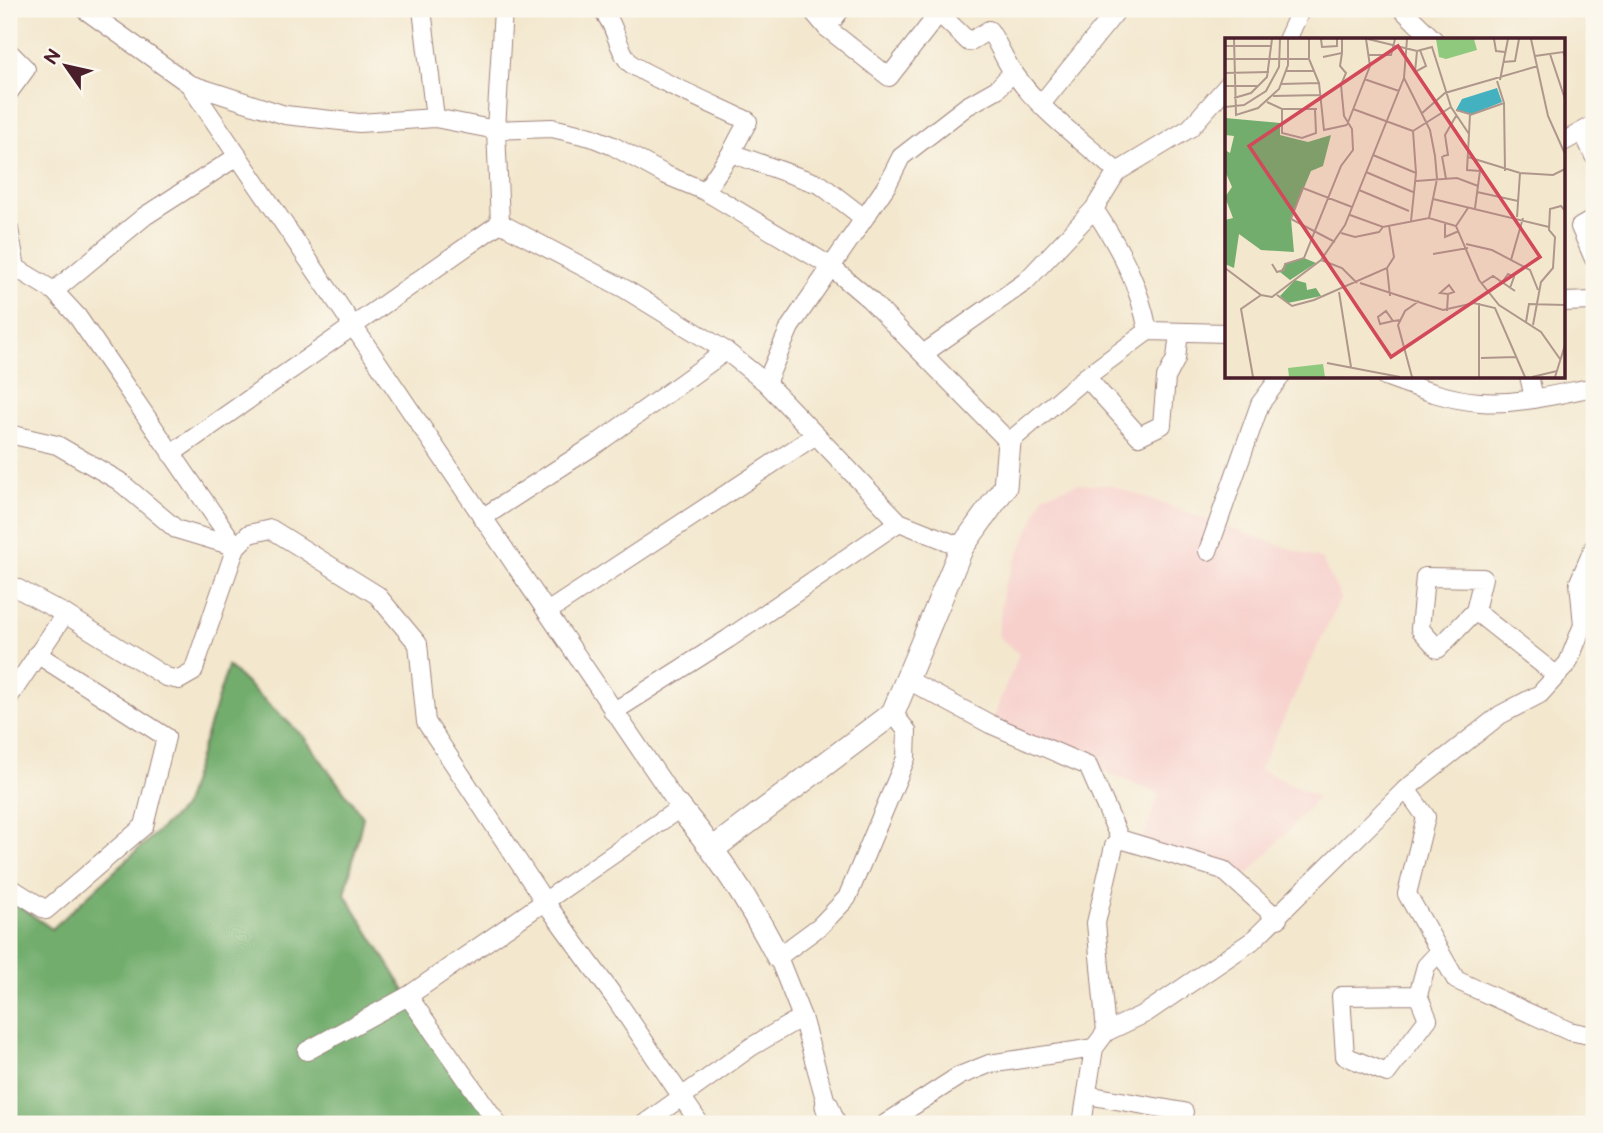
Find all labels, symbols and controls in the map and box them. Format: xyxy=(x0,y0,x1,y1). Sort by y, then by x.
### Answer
north arrow xyxy=(32,32,102,102)
inset map xyxy=(1225,38,1564,378)
text: N xyxy=(40,45,67,70)

